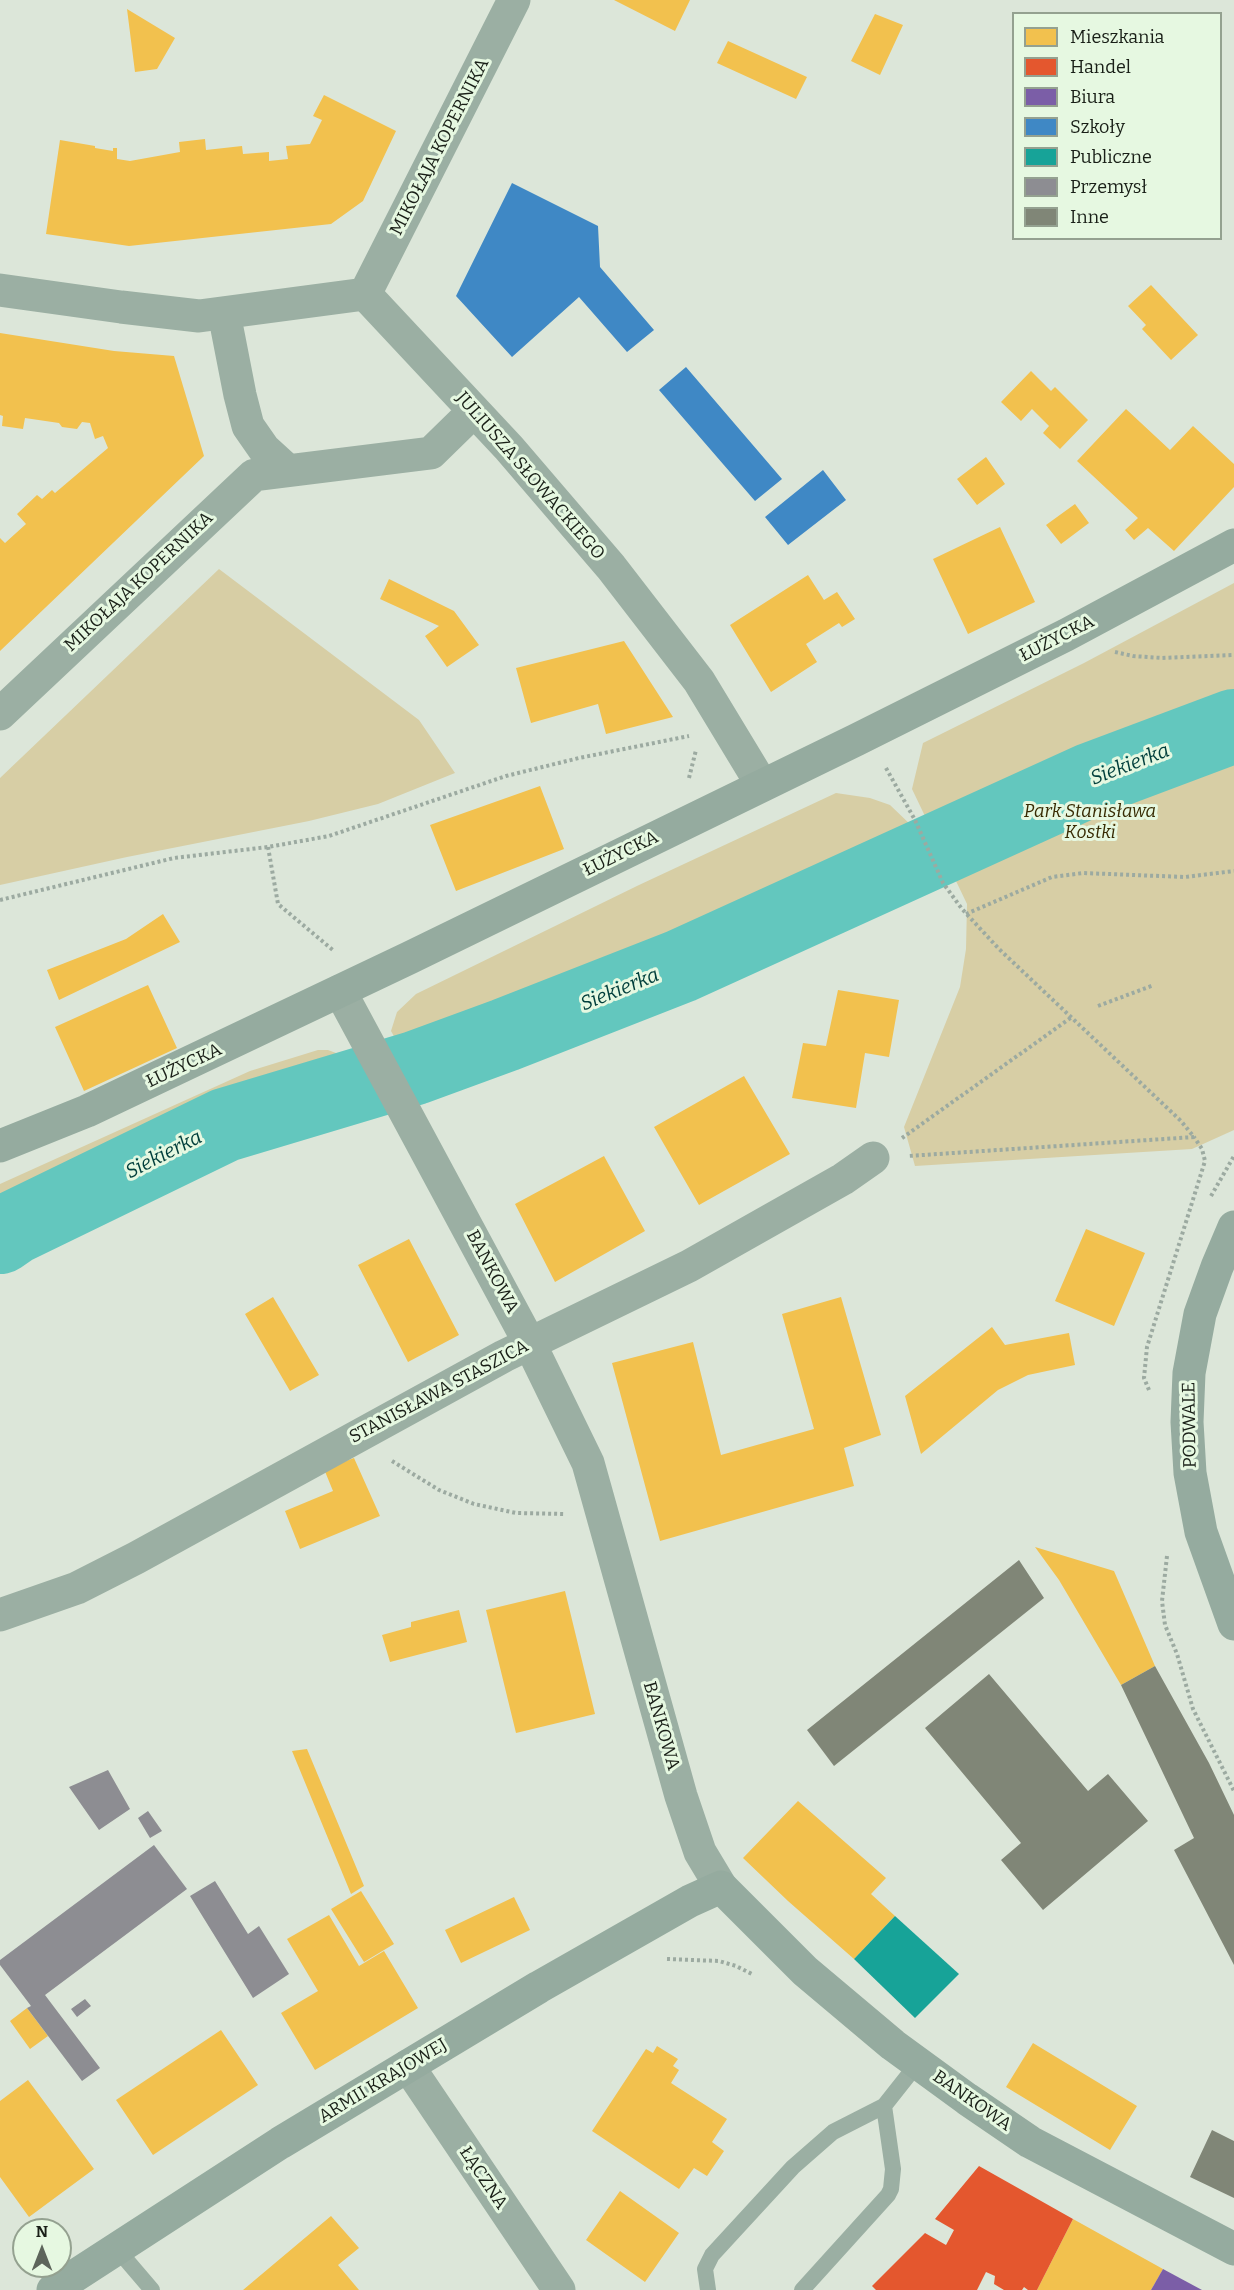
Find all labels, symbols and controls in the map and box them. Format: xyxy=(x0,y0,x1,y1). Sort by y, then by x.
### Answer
legend xyxy=(1012,12,1222,240)
text: Mieszkania xyxy=(1070,26,1164,48)
street label: MIKOŁAJA KOPERNIKA xyxy=(386,55,494,239)
text: Handel xyxy=(1070,56,1131,78)
text: Biura xyxy=(1070,86,1115,108)
text: Szkoły xyxy=(1070,116,1125,138)
text: Publiczne xyxy=(1070,146,1152,168)
text: Przemysł xyxy=(1070,176,1147,198)
text: Inne xyxy=(1070,206,1109,228)
street label: JULIUSZA SŁOWACKIEGO xyxy=(451,388,609,564)
street label: MIKOŁAJA KOPERNIKA xyxy=(60,507,218,657)
street label: ŁUŻYCKA xyxy=(1016,611,1098,667)
water label: Siekierka xyxy=(1087,739,1173,791)
park label: Park Stanisława Kostki xyxy=(1024,801,1156,844)
street label: ŁUŻYCKA xyxy=(580,827,662,881)
water label: Siekierka xyxy=(577,963,663,1017)
street label: ŁUŻYCKA xyxy=(143,1039,225,1093)
water label: Siekierka xyxy=(122,1126,206,1184)
street label: BANKOWA xyxy=(461,1227,523,1317)
street label: STANISŁAWA STASZICA xyxy=(346,1336,532,1448)
street label: PODWALE xyxy=(1178,1382,1202,1468)
street label: BANKOWA xyxy=(638,1679,684,1773)
street label: ARMII KRAJOWEJ xyxy=(315,2034,451,2128)
street label: BANKOWA xyxy=(928,2066,1016,2136)
street label: ŁĄCZNA xyxy=(454,2142,512,2214)
north arrow xyxy=(12,2218,72,2278)
text: N xyxy=(36,2222,48,2241)

